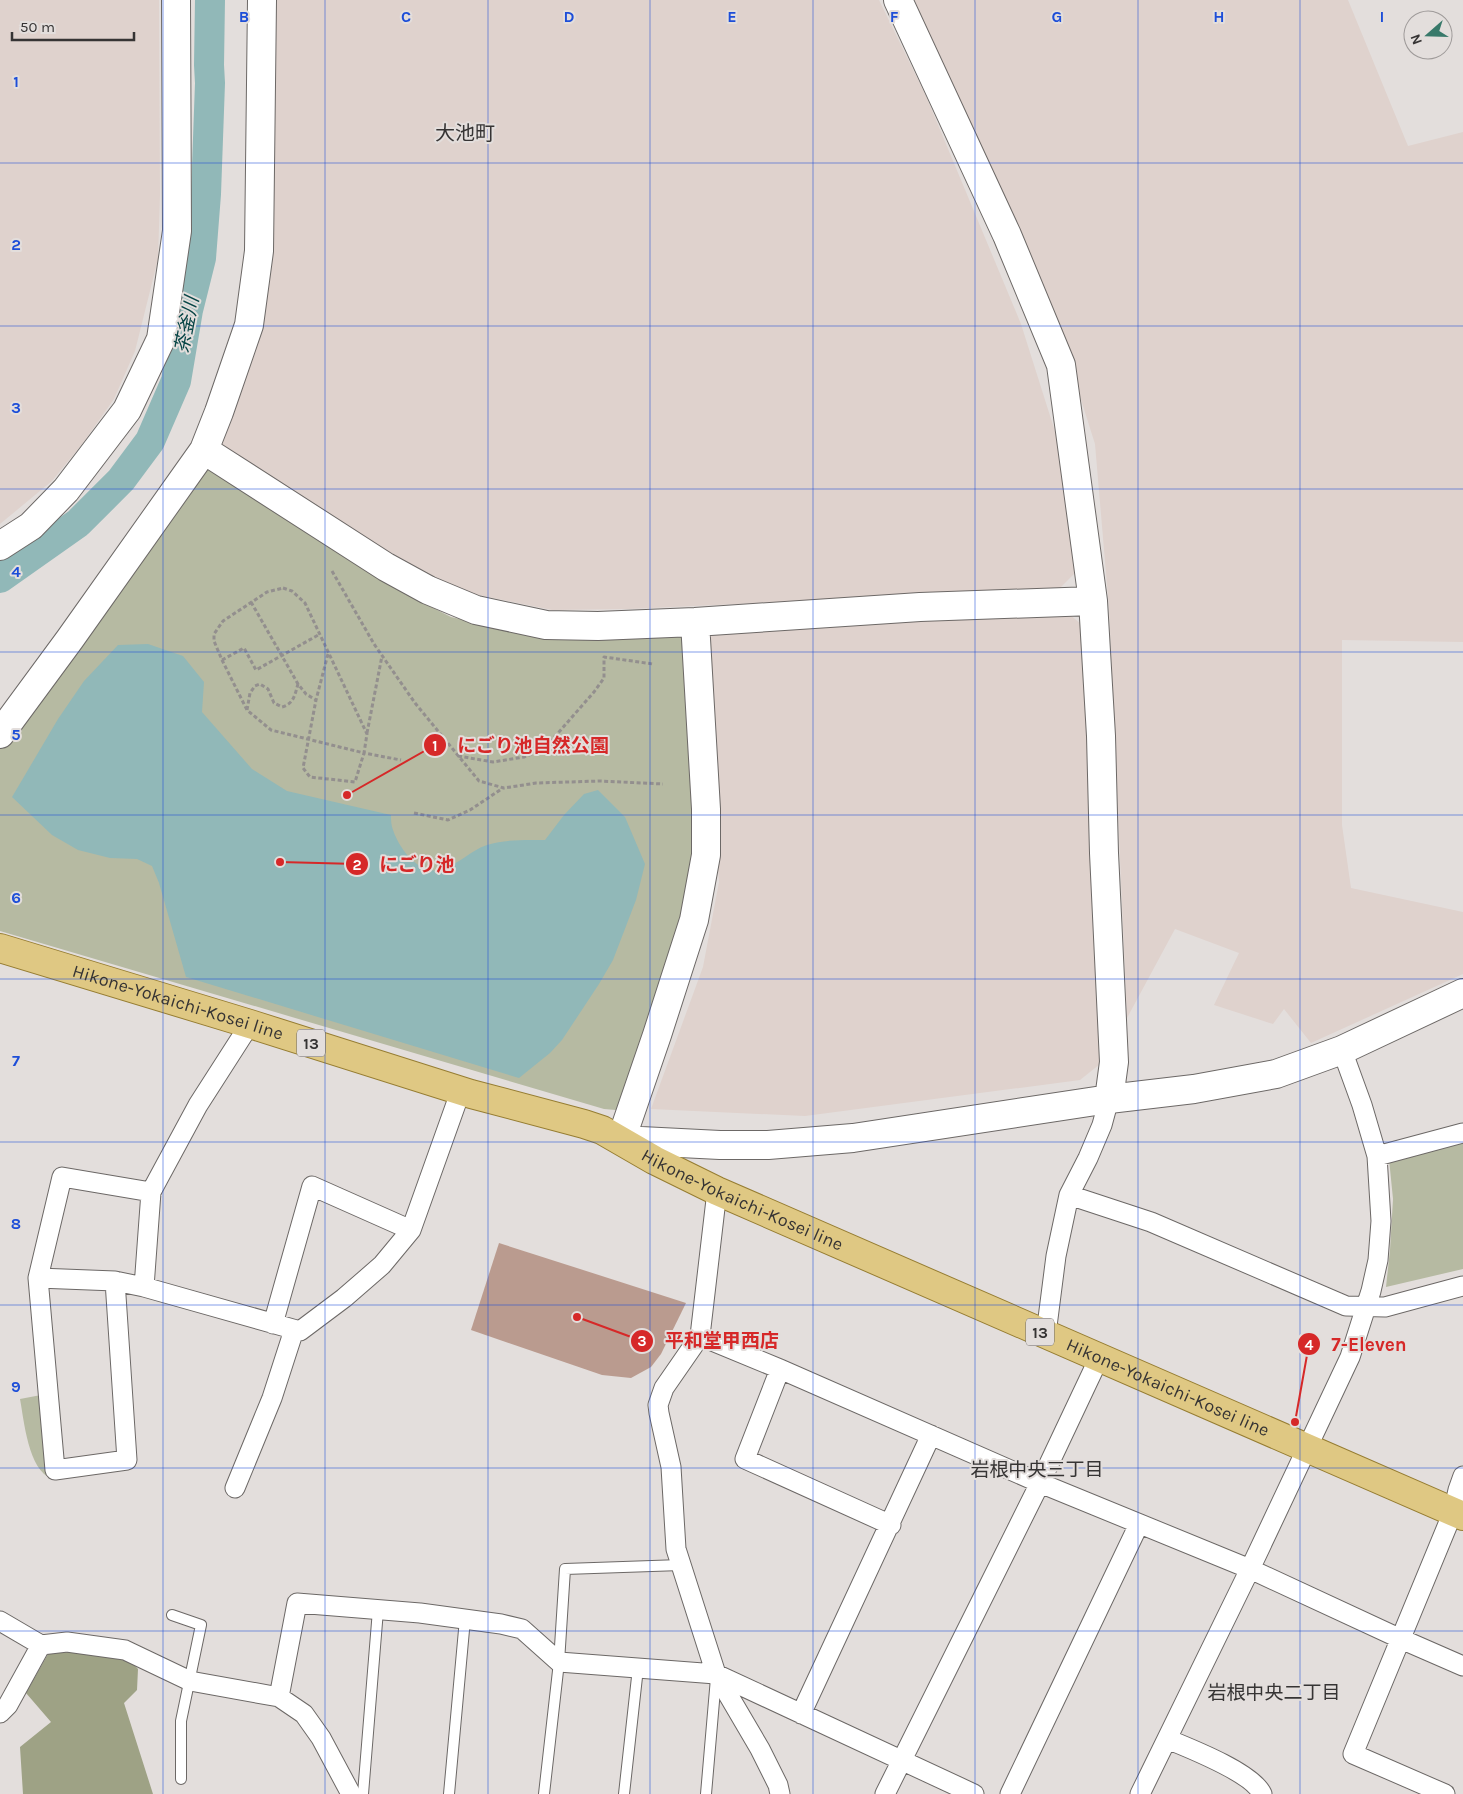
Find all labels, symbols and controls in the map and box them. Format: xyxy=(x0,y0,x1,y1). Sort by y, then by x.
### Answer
text: B xyxy=(239,7,249,26)
text: C xyxy=(401,7,411,26)
text: D xyxy=(564,7,575,26)
text: E xyxy=(727,7,737,26)
text: F xyxy=(890,7,899,26)
text: G xyxy=(1052,7,1062,26)
text: H xyxy=(1213,7,1225,26)
text: I xyxy=(1380,7,1384,26)
scale bar xyxy=(12,10,135,42)
north arrow xyxy=(1403,10,1453,60)
text: 50 m xyxy=(20,18,55,36)
text: N xyxy=(1407,32,1426,47)
text: 1 xyxy=(13,72,19,91)
district label: 大池町 xyxy=(435,122,495,145)
text: 2 xyxy=(11,235,21,254)
water label: 茶釜川 xyxy=(171,293,204,355)
text: 3 xyxy=(11,398,21,417)
text: 4 xyxy=(11,562,21,581)
text: 5 xyxy=(11,725,21,744)
callout: にごり池自然公園 xyxy=(422,728,619,762)
text: にごり池自然公園 xyxy=(457,735,609,757)
text: 1 xyxy=(432,737,438,755)
callout: にごり池 xyxy=(344,847,465,881)
text: にごり池 xyxy=(379,854,455,876)
text: 2 xyxy=(352,856,362,874)
text: 6 xyxy=(11,888,21,907)
street label: Hikone-Yokaichi-Kosei line xyxy=(70,960,286,1045)
road number: 13 xyxy=(297,1030,325,1056)
text: 7 xyxy=(12,1051,20,1070)
street label: Hikone-Yokaichi-Kosei line xyxy=(637,1144,846,1256)
text: 8 xyxy=(11,1214,21,1233)
road number: 13 xyxy=(1026,1318,1054,1345)
callout: 平和堂甲西店 xyxy=(630,1324,789,1358)
callout: 7-Eleven xyxy=(1297,1327,1417,1361)
text: 平和堂甲西店 xyxy=(665,1330,779,1352)
text: 3 xyxy=(637,1332,647,1350)
street label: Hikone-Yokaichi-Kosei line xyxy=(1063,1334,1273,1441)
text: 7-Eleven xyxy=(1331,1334,1407,1356)
text: 4 xyxy=(1305,1336,1314,1354)
text: 9 xyxy=(11,1377,21,1396)
district label: 岩根中央三丁目 xyxy=(970,1459,1104,1481)
district label: 岩根中央二丁目 xyxy=(1207,1682,1341,1704)

